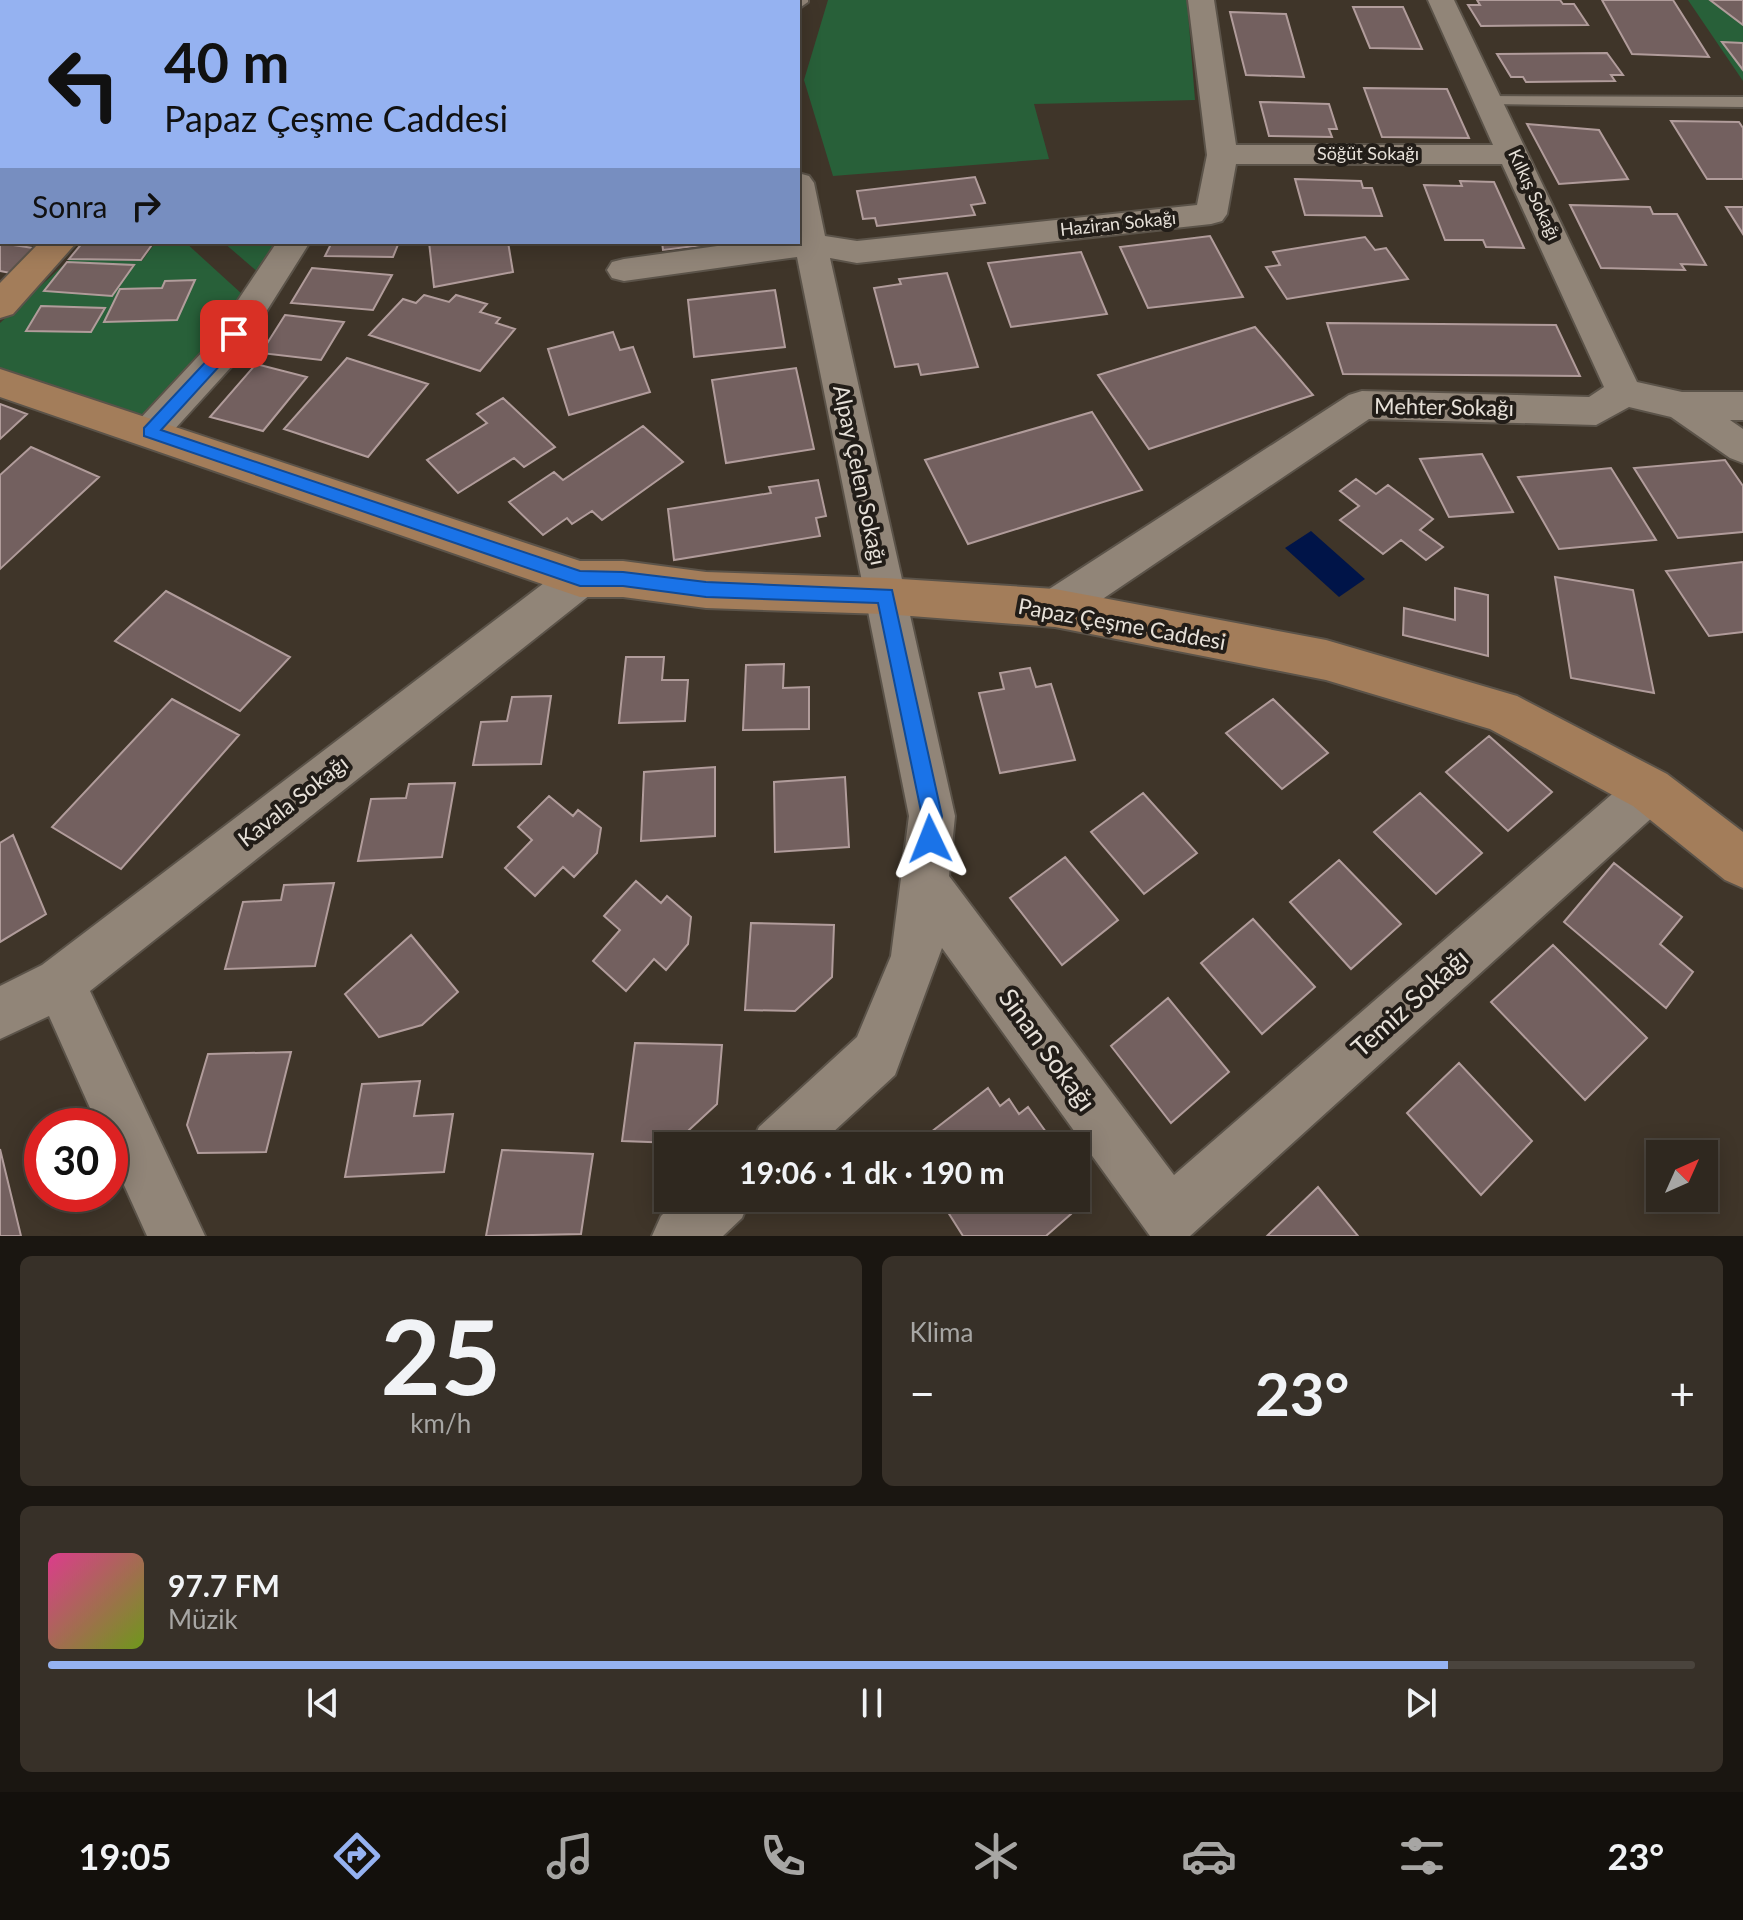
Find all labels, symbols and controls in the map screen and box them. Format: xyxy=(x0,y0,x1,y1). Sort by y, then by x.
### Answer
text: 40 m xyxy=(164,28,289,95)
icon: left xyxy=(32,32,136,136)
text: Papaz Çeşme Caddesi xyxy=(164,96,508,140)
street label: Söğüt Sokağı xyxy=(1317,142,1419,164)
street label: Kılkış Sokağı xyxy=(1504,145,1566,244)
icon: right xyxy=(124,184,168,228)
text: Sonra xyxy=(32,188,108,224)
street label: Haziran Sokağı xyxy=(1059,206,1177,240)
pin xyxy=(200,300,268,368)
icon: arrive xyxy=(212,312,256,356)
street label: Alpay Çelen Sokağı xyxy=(828,382,893,567)
street label: Mehter Sokağı xyxy=(1374,392,1514,421)
street label: Papaz Çeşme Caddesi xyxy=(1016,592,1228,655)
street label: Kavala Sokağı xyxy=(232,749,353,852)
position arrow xyxy=(888,797,972,881)
street label: Temiz Sokağı xyxy=(1344,941,1475,1063)
street label: Sinan Sokağı xyxy=(993,982,1103,1117)
speed limit sign: 30 xyxy=(24,1108,128,1212)
north arrow xyxy=(1646,1140,1718,1212)
map controls xyxy=(1646,1140,1718,1212)
text: 19:06 · 1 dk · 190 m xyxy=(739,1154,1005,1190)
text: 25 xyxy=(380,1292,501,1417)
text: Klima xyxy=(910,1316,973,1348)
text: 23° xyxy=(1255,1357,1350,1429)
text: − xyxy=(910,1367,935,1419)
text: + xyxy=(1669,1367,1695,1419)
text: km/h xyxy=(410,1407,471,1439)
text: 97.7 FM xyxy=(168,1567,280,1603)
text: Müzik xyxy=(168,1603,238,1635)
icon: previous xyxy=(301,1681,345,1725)
icon: pause xyxy=(850,1681,894,1725)
icon: next xyxy=(1399,1681,1443,1725)
icon: directions xyxy=(329,1828,385,1884)
icon: music xyxy=(542,1828,598,1884)
icon: phone xyxy=(755,1828,811,1884)
icon: climate xyxy=(968,1828,1024,1884)
icon: car xyxy=(1181,1828,1237,1884)
icon: filters xyxy=(1394,1828,1450,1884)
text: 19:05 xyxy=(79,1834,171,1878)
text: 23° xyxy=(1608,1834,1664,1878)

